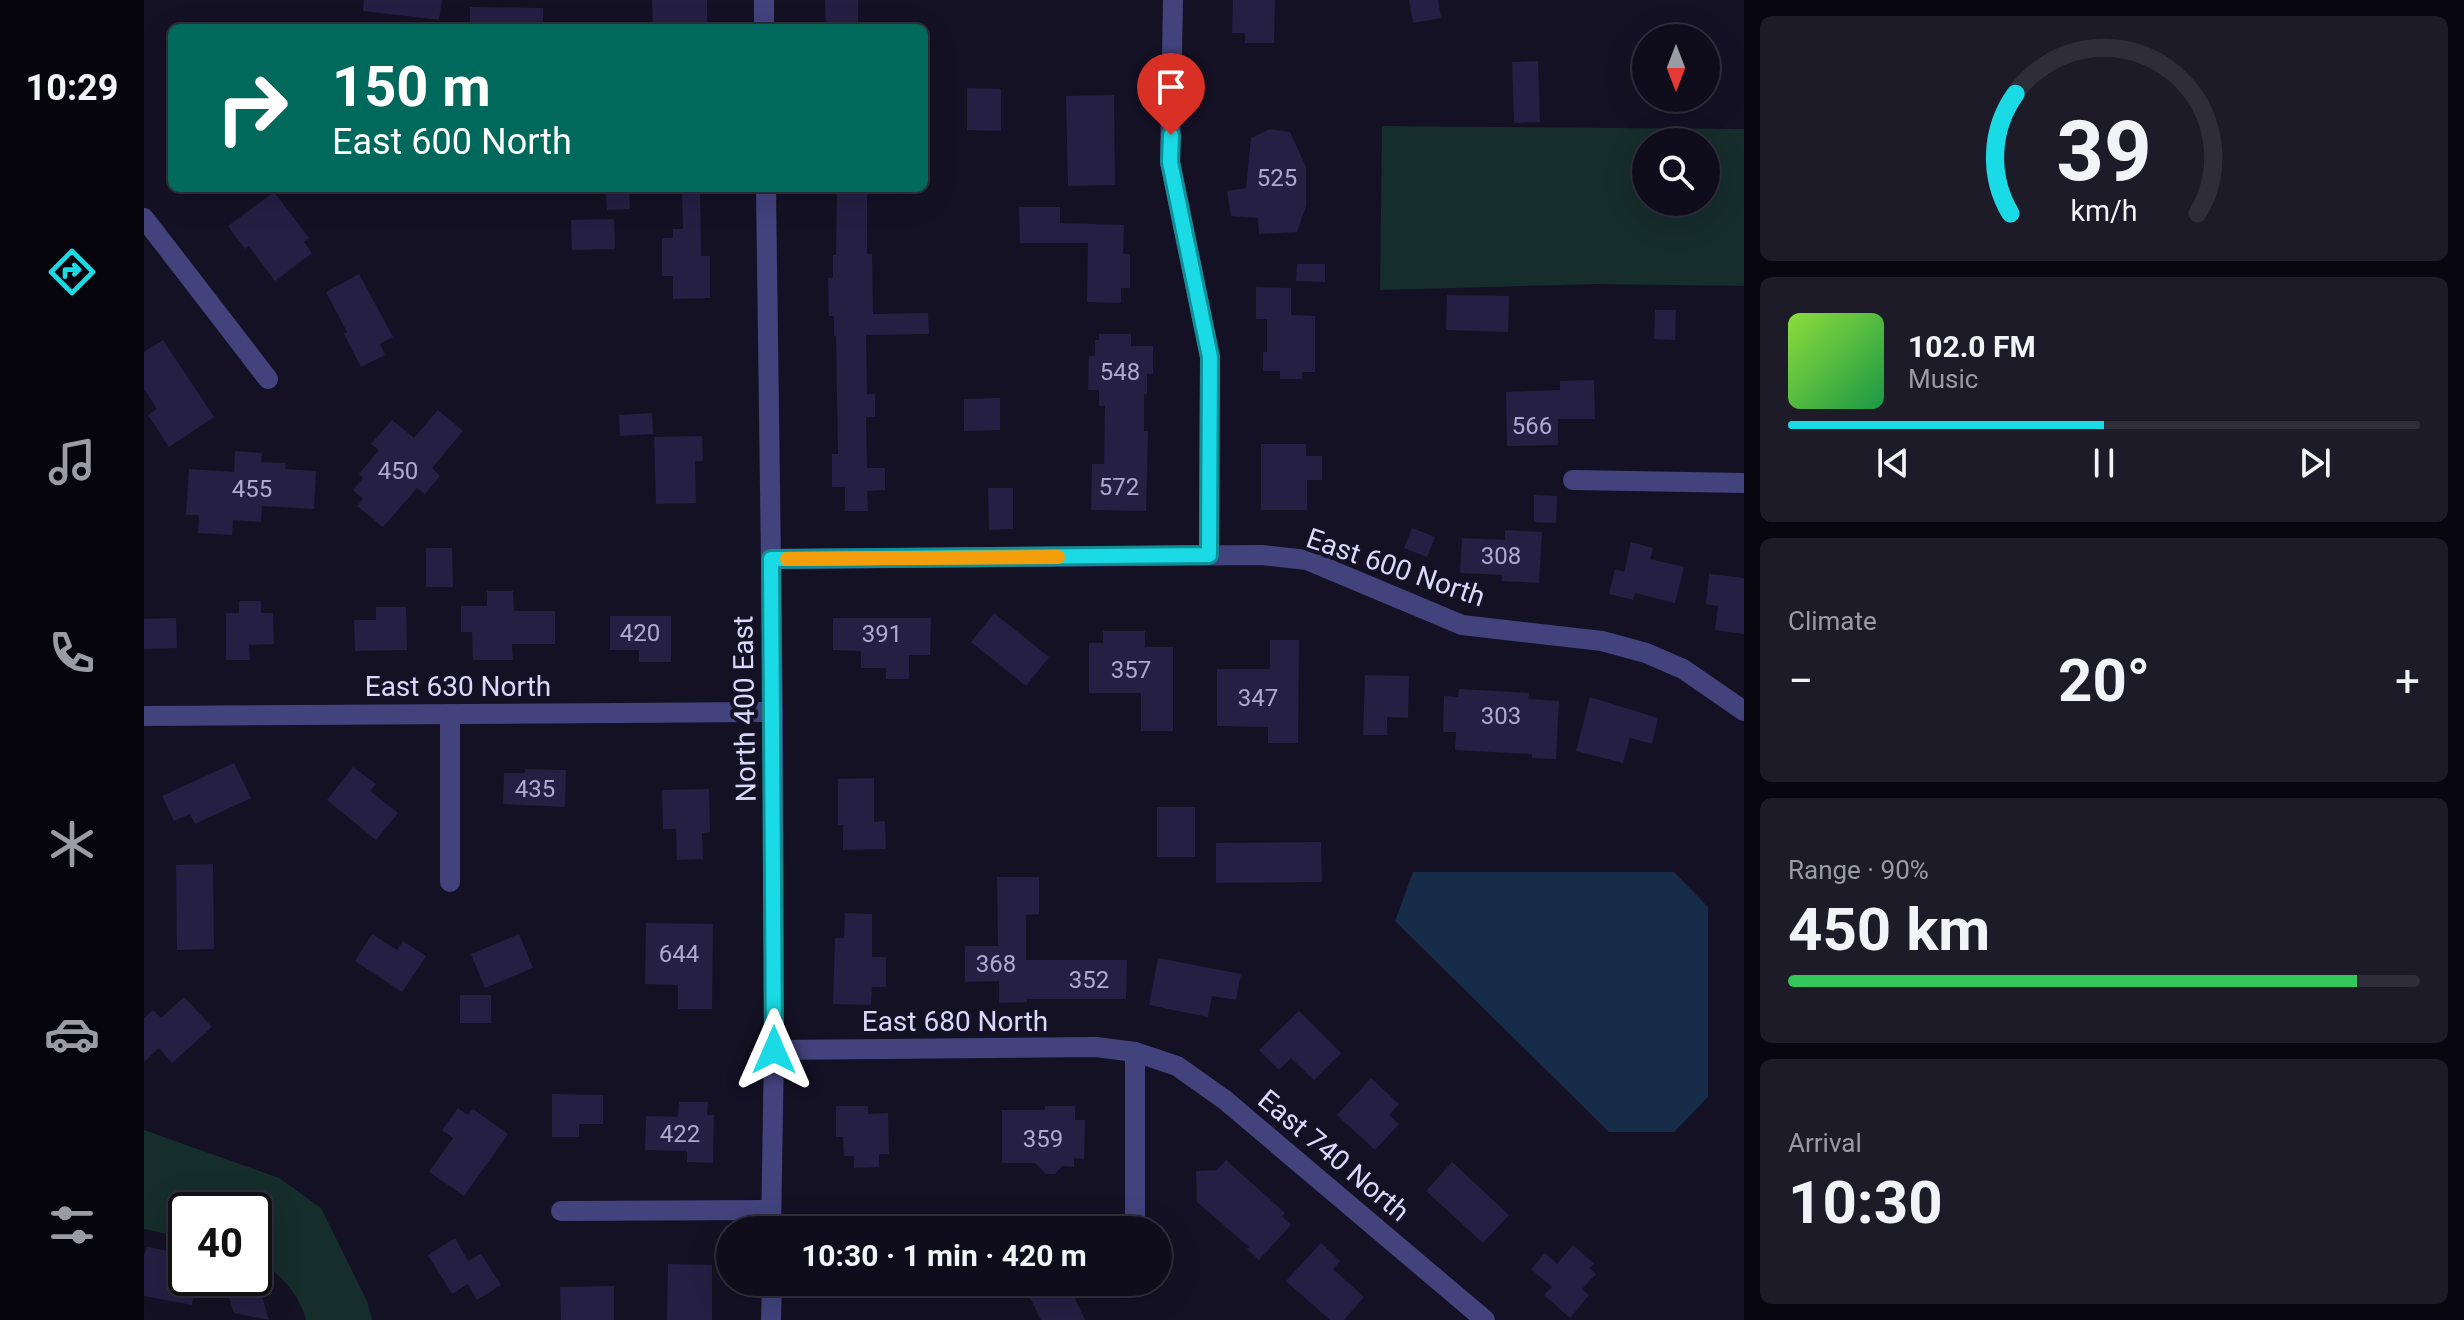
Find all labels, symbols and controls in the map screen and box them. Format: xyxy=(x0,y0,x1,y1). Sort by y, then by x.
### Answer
north arrow xyxy=(1632,24,1720,112)
map controls xyxy=(1632,24,1720,216)
pin xyxy=(1137,53,1205,135)
text: 150 m xyxy=(332,54,491,120)
icon: right xyxy=(200,56,304,160)
icon: arrive xyxy=(1149,65,1193,109)
text: 10:29 xyxy=(26,67,118,109)
text: 39 xyxy=(2056,103,2152,200)
text: East 600 North xyxy=(332,121,572,163)
button: search xyxy=(1632,128,1720,216)
house number: 525 xyxy=(1257,164,1297,192)
text: km/h xyxy=(2070,195,2138,229)
icon: directions xyxy=(44,244,100,300)
text: 102.0 FM xyxy=(1908,329,2036,364)
house number: 548 xyxy=(1100,358,1140,386)
text: Music xyxy=(1908,364,1978,394)
house number: 566 xyxy=(1512,412,1552,440)
icon: music xyxy=(44,434,100,490)
icon: previous xyxy=(1871,441,1915,485)
icon: pause xyxy=(2082,441,2126,485)
icon: next xyxy=(2293,441,2337,485)
house number: 450 xyxy=(378,457,418,485)
house number: 572 xyxy=(1099,473,1139,501)
house number: 455 xyxy=(232,475,272,503)
street label: East 600 North xyxy=(1302,522,1489,613)
house number: 308 xyxy=(1481,542,1521,570)
text: Climate xyxy=(1788,606,1877,636)
street label: North 400 East xyxy=(726,615,763,803)
house number: 420 xyxy=(620,619,660,647)
house number: 391 xyxy=(862,620,902,648)
icon: phone xyxy=(44,625,100,681)
text: 20° xyxy=(2058,645,2150,716)
text: − xyxy=(1788,655,1813,707)
text: + xyxy=(2395,655,2420,707)
house number: 357 xyxy=(1111,656,1151,684)
street label: East 630 North xyxy=(365,670,551,703)
house number: 347 xyxy=(1238,684,1278,712)
house number: 303 xyxy=(1481,702,1521,730)
house number: 435 xyxy=(515,775,555,803)
icon: climate xyxy=(44,816,100,872)
text: Range · 90% xyxy=(1788,855,1929,885)
text: 450 km xyxy=(1788,894,1990,965)
house number: 644 xyxy=(659,940,699,968)
house number: 368 xyxy=(976,950,1016,978)
house number: 352 xyxy=(1069,966,1109,994)
street label: East 680 North xyxy=(862,1005,1048,1038)
icon: car xyxy=(44,1006,100,1062)
position arrow xyxy=(732,1008,816,1092)
street label: East 740 North xyxy=(1252,1083,1416,1228)
house number: 422 xyxy=(660,1120,700,1148)
house number: 359 xyxy=(1023,1125,1063,1153)
text: Arrival xyxy=(1788,1128,1862,1158)
text: 10:30 xyxy=(1788,1167,1943,1238)
speed limit sign: 40 xyxy=(168,1192,272,1296)
icon: filters xyxy=(44,1197,100,1253)
text: 10:30 · 1 min · 420 m xyxy=(801,1238,1087,1273)

